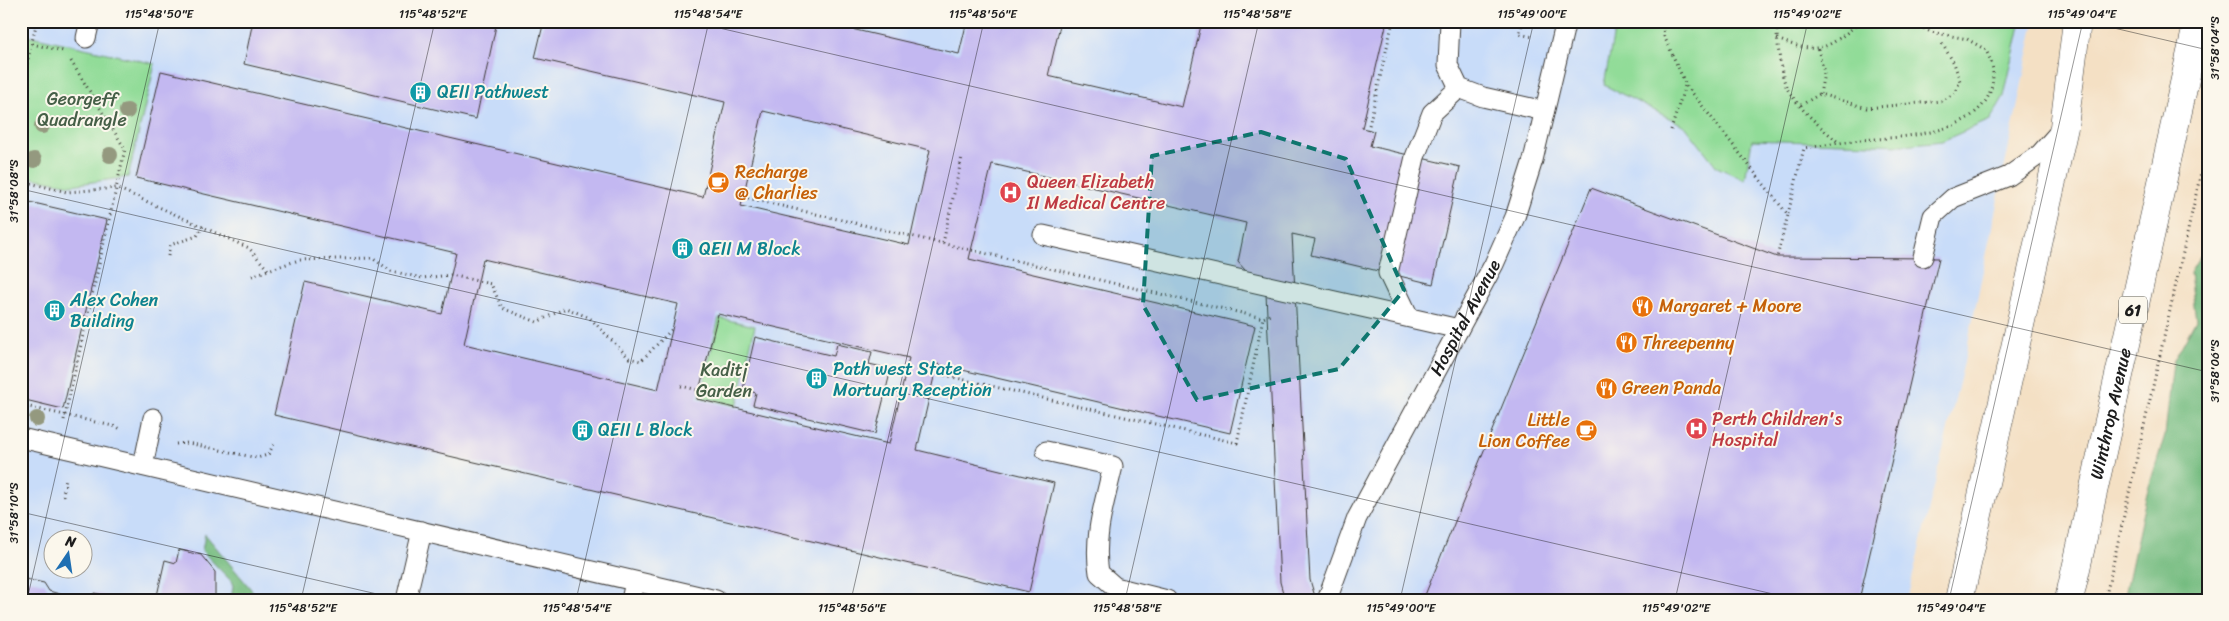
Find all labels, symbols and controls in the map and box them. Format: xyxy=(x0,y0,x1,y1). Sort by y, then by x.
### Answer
text: 115°48'50"E xyxy=(125,3,195,25)
text: 115°48'52"E xyxy=(399,3,468,25)
text: 115°48'54"E xyxy=(674,3,744,25)
text: 115°48'56"E xyxy=(949,3,1018,25)
text: 115°48'58"E xyxy=(1223,3,1292,25)
text: 115°49'00"E xyxy=(1498,3,1568,25)
text: 115°49'02"E xyxy=(1773,3,1842,25)
text: 115°49'04"E xyxy=(2048,3,2118,25)
text: 31°58'04"S xyxy=(2204,16,2226,80)
place label: QEII Pathwest xyxy=(437,76,549,108)
building icon: QEII Pathwest xyxy=(409,80,433,104)
park label: Georgeff Quadrangle xyxy=(37,83,127,136)
place label: Recharge @ Charlies xyxy=(735,156,818,209)
text: 31°58'08"S xyxy=(3,159,25,223)
place label: Queen Elizabeth II Medical Centre xyxy=(1026,166,1165,219)
cafe icon: Recharge @ Charlies xyxy=(707,170,731,194)
hospital icon: Queen Elizabeth II Medical Centre xyxy=(999,180,1023,204)
place label: QEII M Block xyxy=(699,233,801,265)
building icon: QEII M Block xyxy=(671,237,695,261)
street label: Hospital Avenue xyxy=(1421,253,1510,382)
place label: Alex Cohen Building xyxy=(69,284,159,337)
place label: Margaret + Moore xyxy=(1659,290,1802,322)
restaurant icon: Margaret + Moore xyxy=(1631,294,1655,318)
road number: 61 xyxy=(2119,296,2147,324)
building icon: Alex Cohen Building xyxy=(42,298,66,322)
place label: Threepenny xyxy=(1642,327,1735,359)
restaurant icon: Threepenny xyxy=(1614,331,1638,355)
text: 31°58'06"S xyxy=(2204,339,2226,402)
street label: Winthrop Avenue xyxy=(2080,345,2141,483)
place label: Path west State Mortuary Reception xyxy=(833,353,992,406)
park label: Kaditj Garden xyxy=(696,354,752,407)
building icon: Path west State Mortuary Reception xyxy=(805,367,829,391)
place label: Green Panda xyxy=(1622,372,1721,404)
restaurant icon: Green Panda xyxy=(1594,376,1618,400)
place label: Perth Children's Hospital xyxy=(1712,403,1843,456)
place label: Little Lion Coffee xyxy=(1479,404,1570,457)
place label: QEII L Block xyxy=(598,414,693,446)
hospital icon: Perth Children's Hospital xyxy=(1684,417,1708,441)
building icon: QEII L Block xyxy=(570,418,594,442)
cafe icon: Little Lion Coffee xyxy=(1574,418,1598,442)
text: 31°58'10"S xyxy=(3,482,25,544)
north arrow xyxy=(42,528,92,578)
text: N xyxy=(62,528,79,555)
text: 115°48'52"E xyxy=(269,597,338,619)
text: 115°48'54"E xyxy=(543,597,613,619)
text: 115°48'56"E xyxy=(818,597,887,619)
text: 115°48'58"E xyxy=(1093,597,1162,619)
text: 115°49'00"E xyxy=(1367,597,1437,619)
text: 115°49'02"E xyxy=(1642,597,1711,619)
text: 115°49'04"E xyxy=(1917,597,1987,619)

